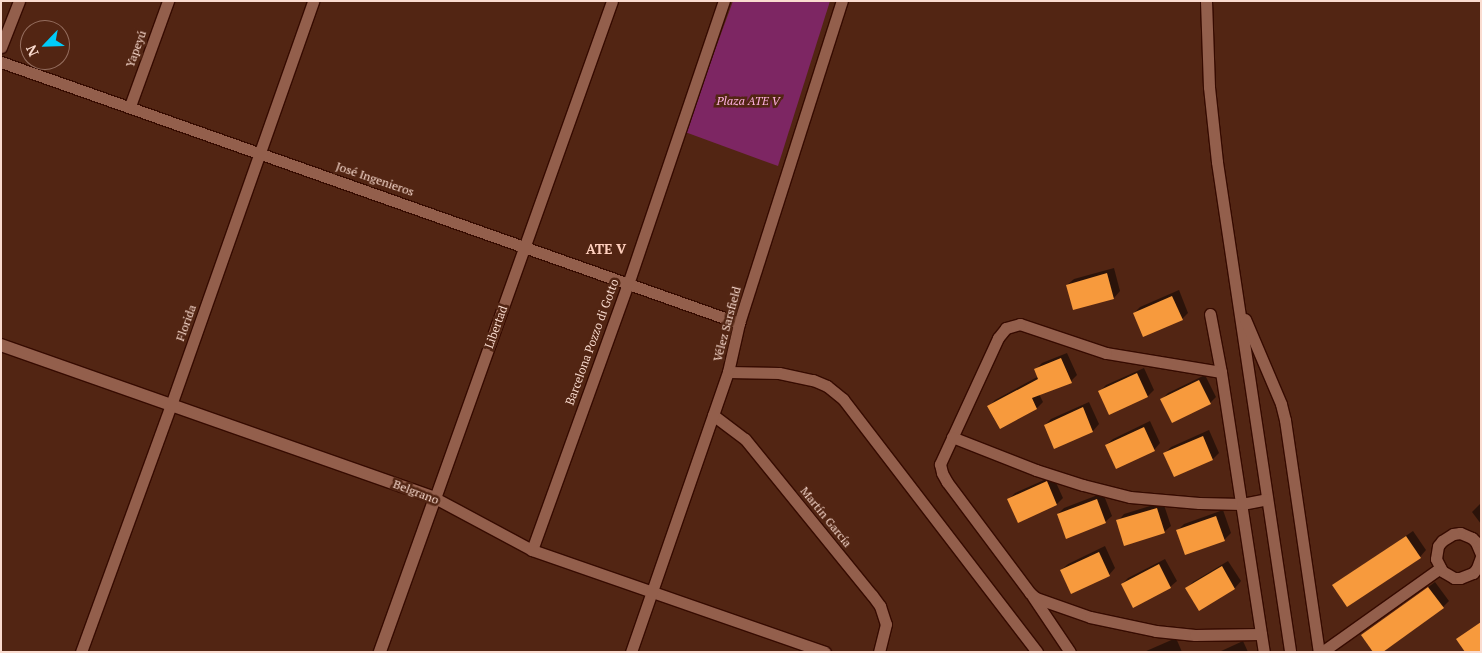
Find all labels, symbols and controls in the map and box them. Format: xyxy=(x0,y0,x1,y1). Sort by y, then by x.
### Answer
north arrow xyxy=(20,20,70,70)
street label: Yapeyú xyxy=(123,29,149,69)
text: N xyxy=(21,42,43,60)
park label: Plaza ATE V xyxy=(716,94,780,108)
street label: José Ingenieros xyxy=(334,159,416,199)
district label: ATE V xyxy=(586,241,626,257)
street label: Barcelona Pozzo di Gotto xyxy=(562,277,622,407)
street label: Vélez Sarsfield xyxy=(710,285,744,363)
street label: Florida xyxy=(173,303,199,343)
street label: Libertad xyxy=(482,304,510,350)
street label: Belgrano xyxy=(391,477,441,507)
street label: Martín García xyxy=(797,484,855,550)

